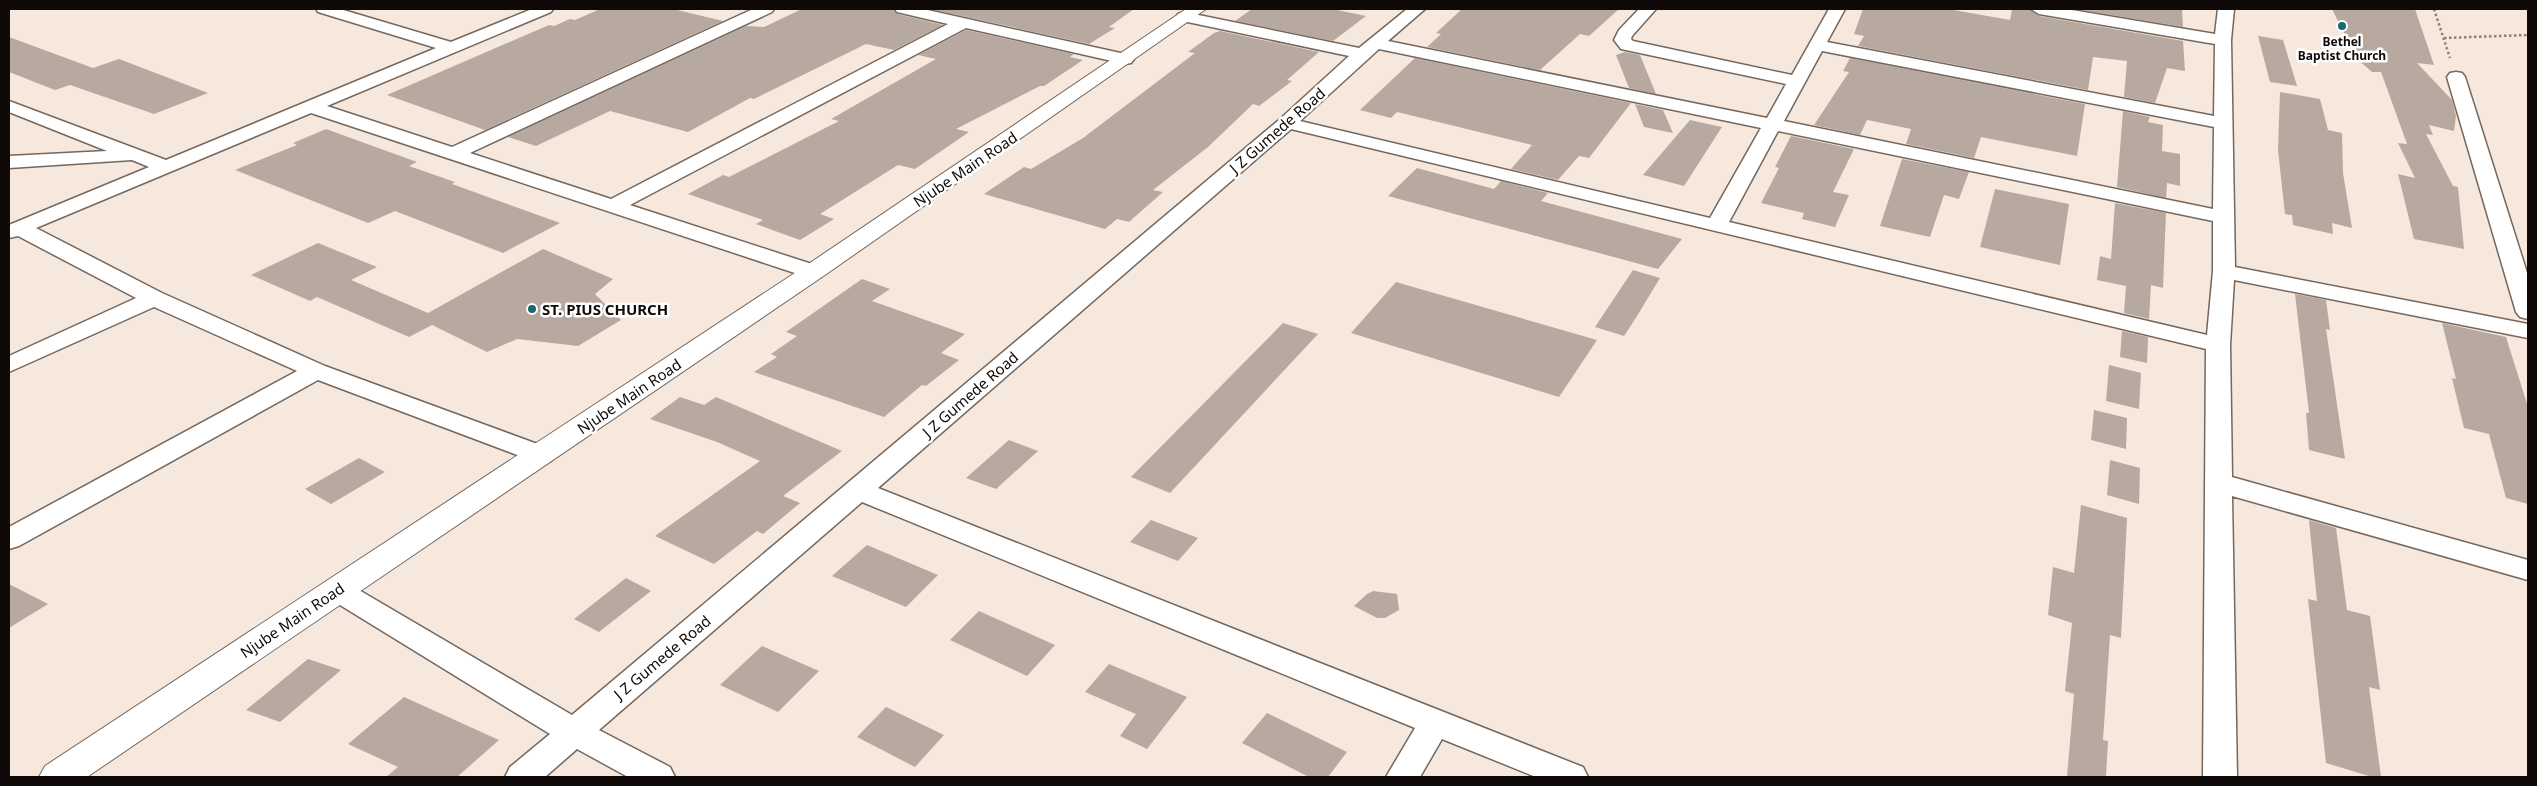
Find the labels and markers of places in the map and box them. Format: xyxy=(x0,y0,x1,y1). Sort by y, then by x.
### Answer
marker: Bethel Baptist Church xyxy=(2336,20,2348,32)
place label: Bethel Baptist Church xyxy=(2298,33,2386,64)
place label: ST. PIUS CHURCH xyxy=(542,299,668,319)
marker: ST. PIUS CHURCH xyxy=(526,303,538,315)

